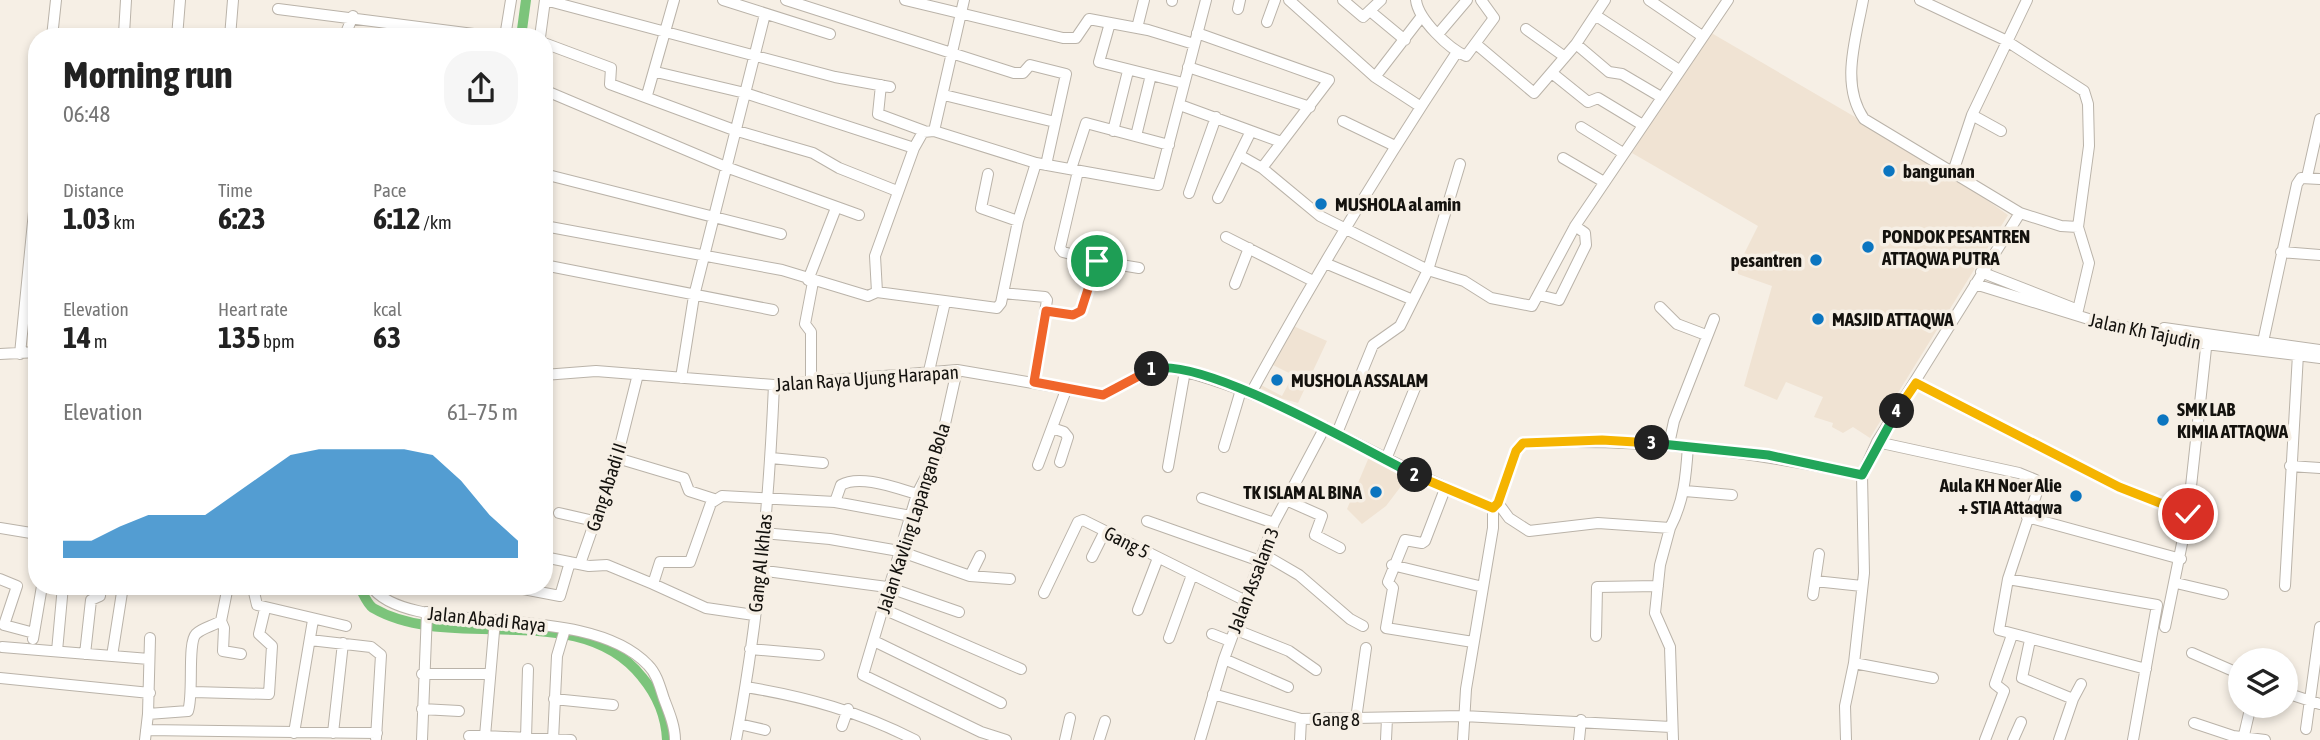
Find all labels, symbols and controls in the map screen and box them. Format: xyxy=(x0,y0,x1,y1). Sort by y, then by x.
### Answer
button: share xyxy=(444,51,518,125)
text: Morning run xyxy=(63,53,233,96)
text: 06:48 xyxy=(63,101,110,127)
place label: bangunan xyxy=(1903,160,1975,182)
marker: bangunan xyxy=(1881,163,1897,179)
text: Distance xyxy=(63,179,124,201)
text: Time xyxy=(218,179,253,201)
text: Pace xyxy=(373,179,406,201)
place label: MUSHOLA al amin xyxy=(1335,193,1461,215)
marker: MUSHOLA al amin xyxy=(1313,196,1329,212)
text: 1.03 xyxy=(63,201,111,235)
text: 6:23 xyxy=(218,201,266,235)
text: 6:12 xyxy=(373,201,421,235)
text: km xyxy=(111,211,135,233)
text: /km xyxy=(421,211,452,233)
place label: PONDOK PESANTREN ATTAQWA PUTRA xyxy=(1881,225,2030,269)
pin xyxy=(1067,231,1127,291)
marker: PONDOK PESANTREN ATTAQWA PUTRA xyxy=(1860,239,1876,255)
icon: arrive xyxy=(1078,242,1116,280)
place label: pesantren xyxy=(1731,249,1802,271)
marker: pesantren xyxy=(1808,252,1824,268)
text: Elevation xyxy=(63,298,129,320)
text: Heart rate xyxy=(218,298,288,320)
text: kcal xyxy=(373,298,402,320)
place label: MASJID ATTAQWA xyxy=(1832,308,1954,330)
street label: Jalan Kh Tajudin xyxy=(2087,308,2203,354)
marker: MASJID ATTAQWA xyxy=(1810,311,1826,327)
text: 14 xyxy=(63,320,91,354)
text: 135 xyxy=(218,320,260,354)
text: 63 xyxy=(373,320,401,354)
text: m xyxy=(91,330,108,352)
text: bpm xyxy=(260,330,295,352)
pin: 1 xyxy=(1134,352,1170,386)
text: 1 xyxy=(1147,357,1156,379)
street label: Jalan Raya Ujung Harapan xyxy=(775,361,959,395)
place label: MUSHOLA ASSALAM xyxy=(1291,369,1428,391)
marker: MUSHOLA ASSALAM xyxy=(1269,372,1285,388)
pin: 4 xyxy=(1880,394,1914,428)
place label: SMK LAB KIMIA ATTAQWA xyxy=(2177,398,2289,442)
text: Elevation xyxy=(63,399,143,425)
text: 61–75 m xyxy=(447,399,518,425)
text: 4 xyxy=(1892,399,1901,421)
marker: SMK LAB KIMIA ATTAQWA xyxy=(2155,412,2171,428)
street label: Jalan Kavling Lapangan Bola xyxy=(872,420,954,616)
pin: 3 xyxy=(1634,426,1670,460)
text: 3 xyxy=(1647,431,1656,453)
street label: Gang Abadi II xyxy=(581,440,631,534)
pin: 2 xyxy=(1398,458,1432,492)
text: 2 xyxy=(1410,463,1419,485)
place label: Aula KH Noer Alie + STIA Attaqwa xyxy=(1939,474,2062,518)
place label: TK ISLAM AL BINA xyxy=(1243,481,1363,503)
marker: TK ISLAM AL BINA xyxy=(1368,484,1384,500)
pin xyxy=(2158,484,2218,544)
marker: Aula KH Noer Alie + STIA Attaqwa xyxy=(2068,488,2084,504)
icon: check xyxy=(2169,495,2207,533)
street label: Gang Al Ikhlas xyxy=(744,512,776,613)
street label: Gang 5 xyxy=(1101,521,1153,563)
street label: Jalan Assalam 3 xyxy=(1223,524,1283,636)
street label: Jalan Abadi Raya xyxy=(427,602,547,636)
map controls xyxy=(2228,648,2298,718)
button: layers xyxy=(2228,648,2298,718)
street label: Gang 8 xyxy=(1312,708,1360,730)

